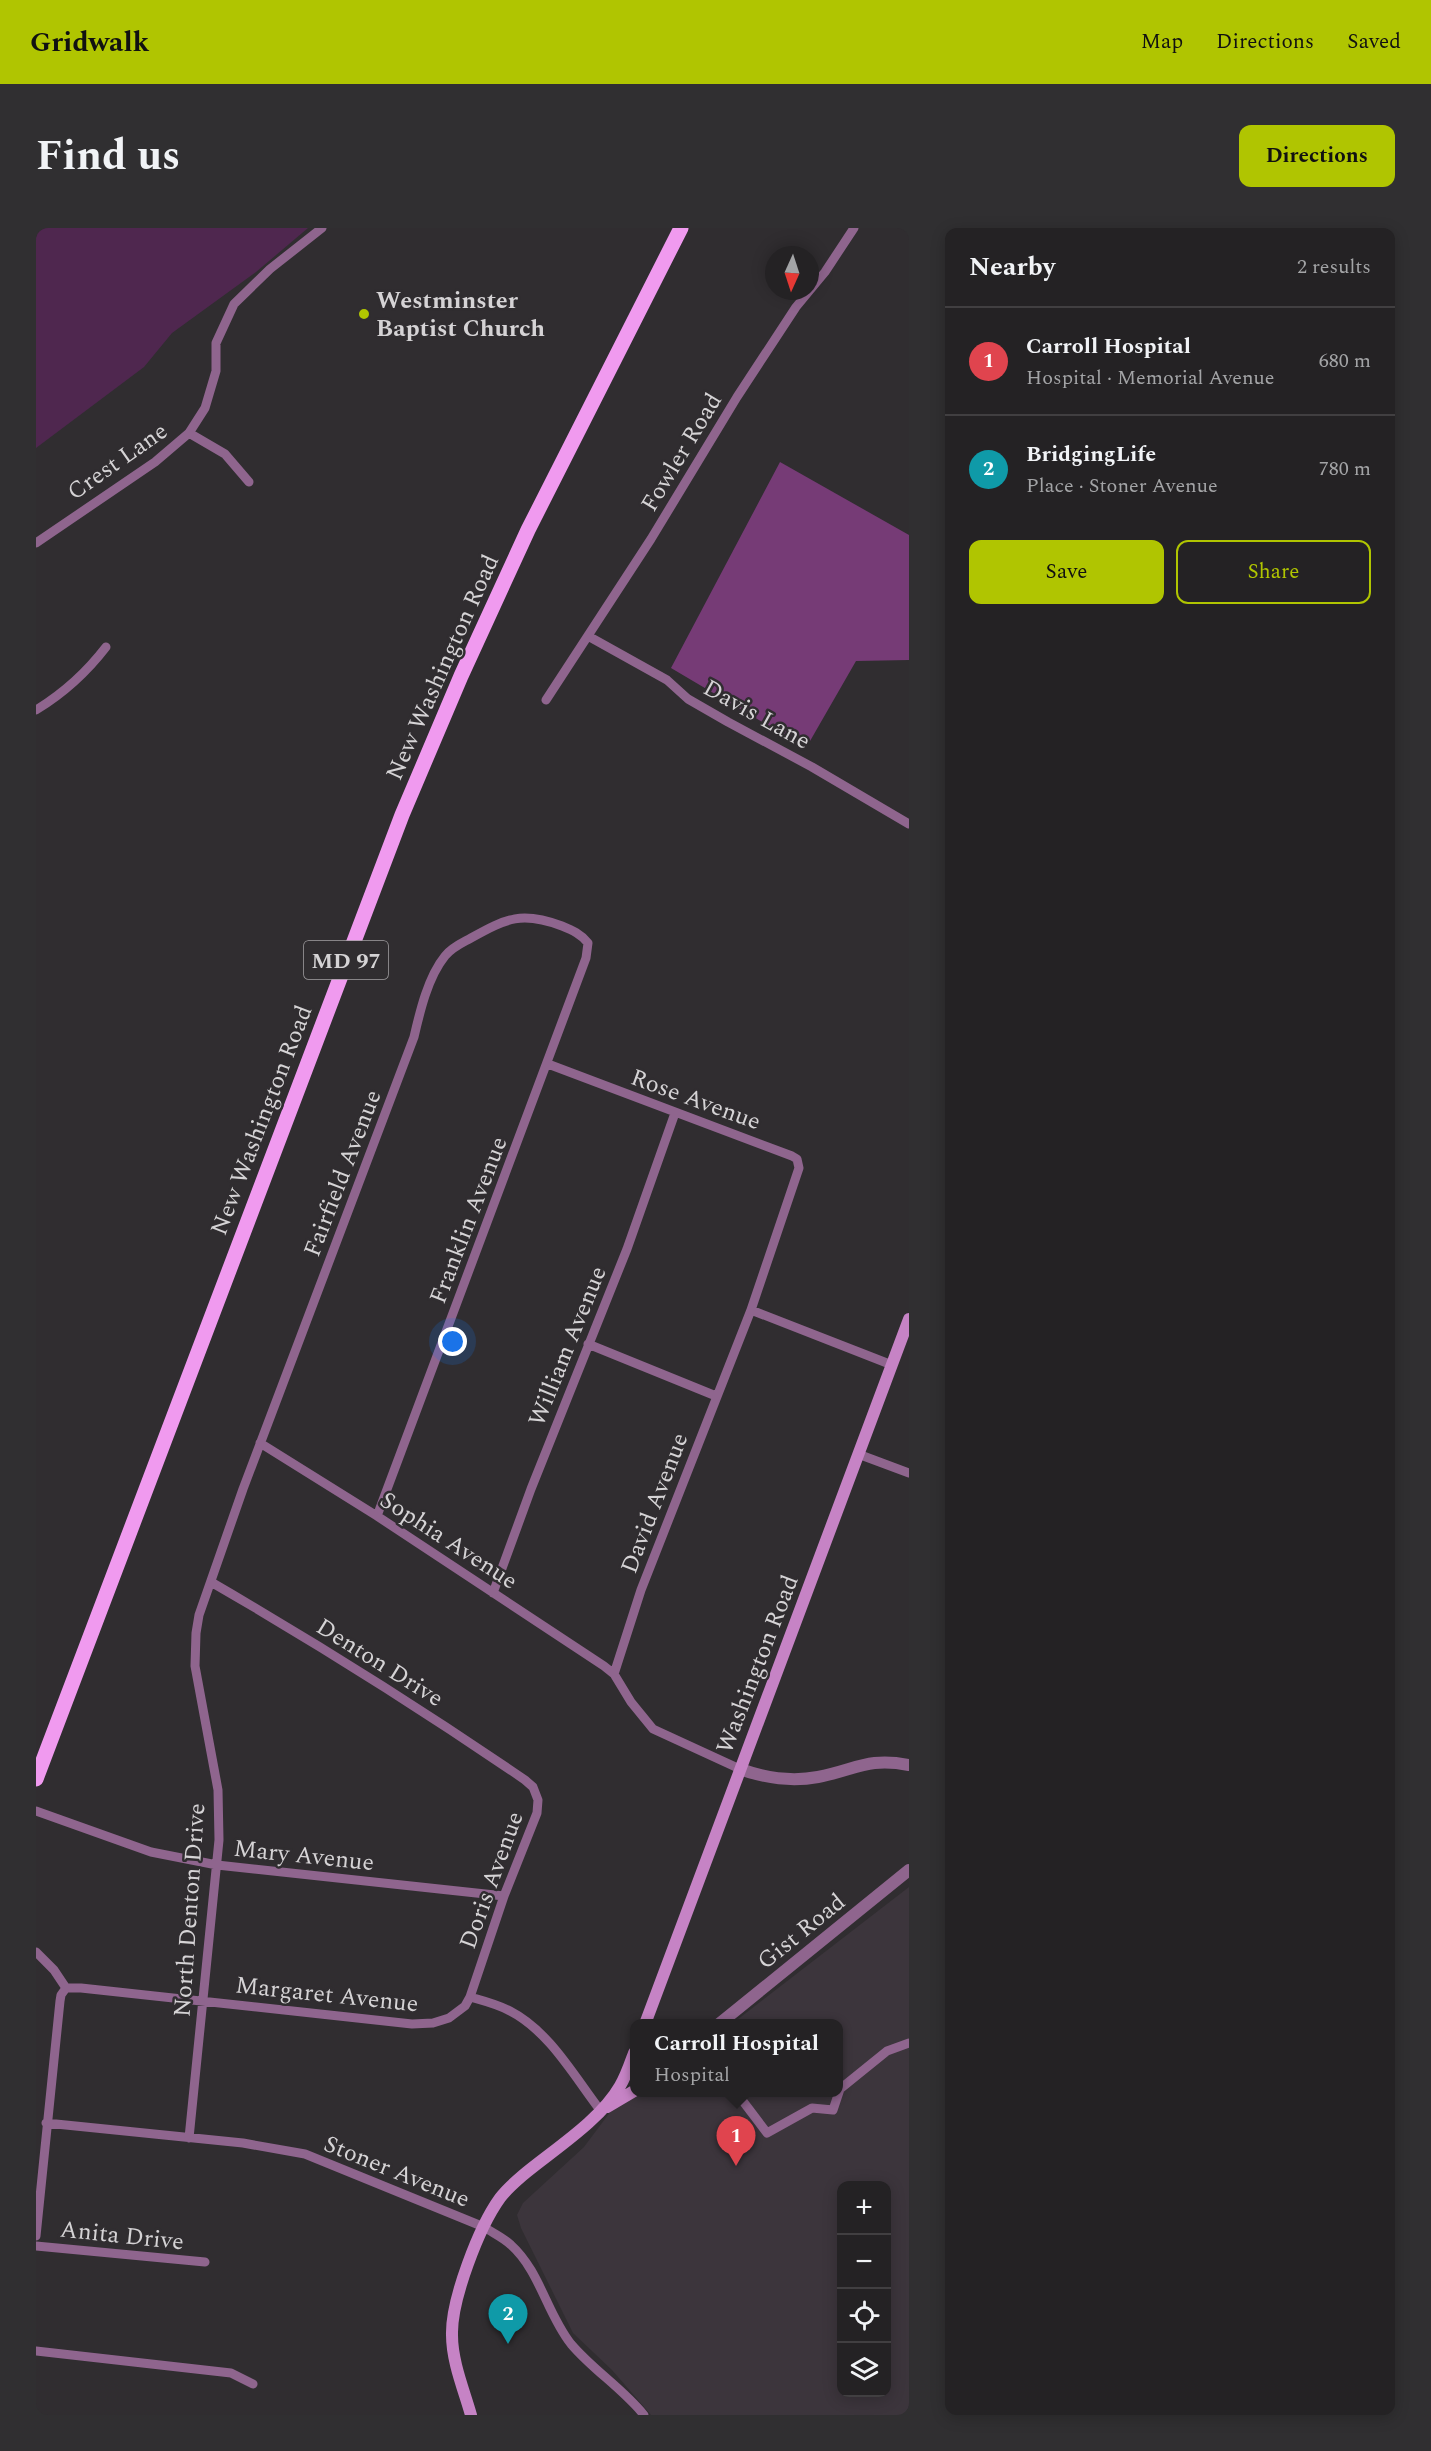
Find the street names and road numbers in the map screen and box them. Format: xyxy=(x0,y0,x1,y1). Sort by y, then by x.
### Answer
street label: Fowler Road xyxy=(632,386,732,519)
street label: Crest Lane xyxy=(60,414,175,510)
street label: New Washington Road xyxy=(377,549,509,786)
street label: Davis Lane xyxy=(696,670,817,759)
road number: MD 97 xyxy=(304,941,388,979)
street label: New Washington Road xyxy=(201,1000,322,1241)
street label: Rose Avenue xyxy=(626,1060,766,1140)
street label: Fairfield Avenue xyxy=(295,1085,391,1262)
street label: Franklin Avenue xyxy=(421,1132,517,1309)
street label: William Avenue xyxy=(519,1261,616,1432)
street label: David Avenue xyxy=(612,1428,698,1579)
street label: Sophia Avenue xyxy=(372,1483,525,1599)
street label: Washington Road xyxy=(707,1570,809,1759)
street label: Denton Drive xyxy=(309,1609,450,1716)
street label: North Denton Drive xyxy=(165,1802,215,2018)
street label: Doris Avenue xyxy=(450,1806,534,1954)
street label: Mary Avenue xyxy=(232,1831,376,1881)
street label: Gist Road xyxy=(750,1885,854,1979)
street label: Margaret Avenue xyxy=(234,1967,420,2022)
street label: Stoner Avenue xyxy=(318,2126,475,2218)
street label: Anita Drive xyxy=(58,2212,186,2260)

